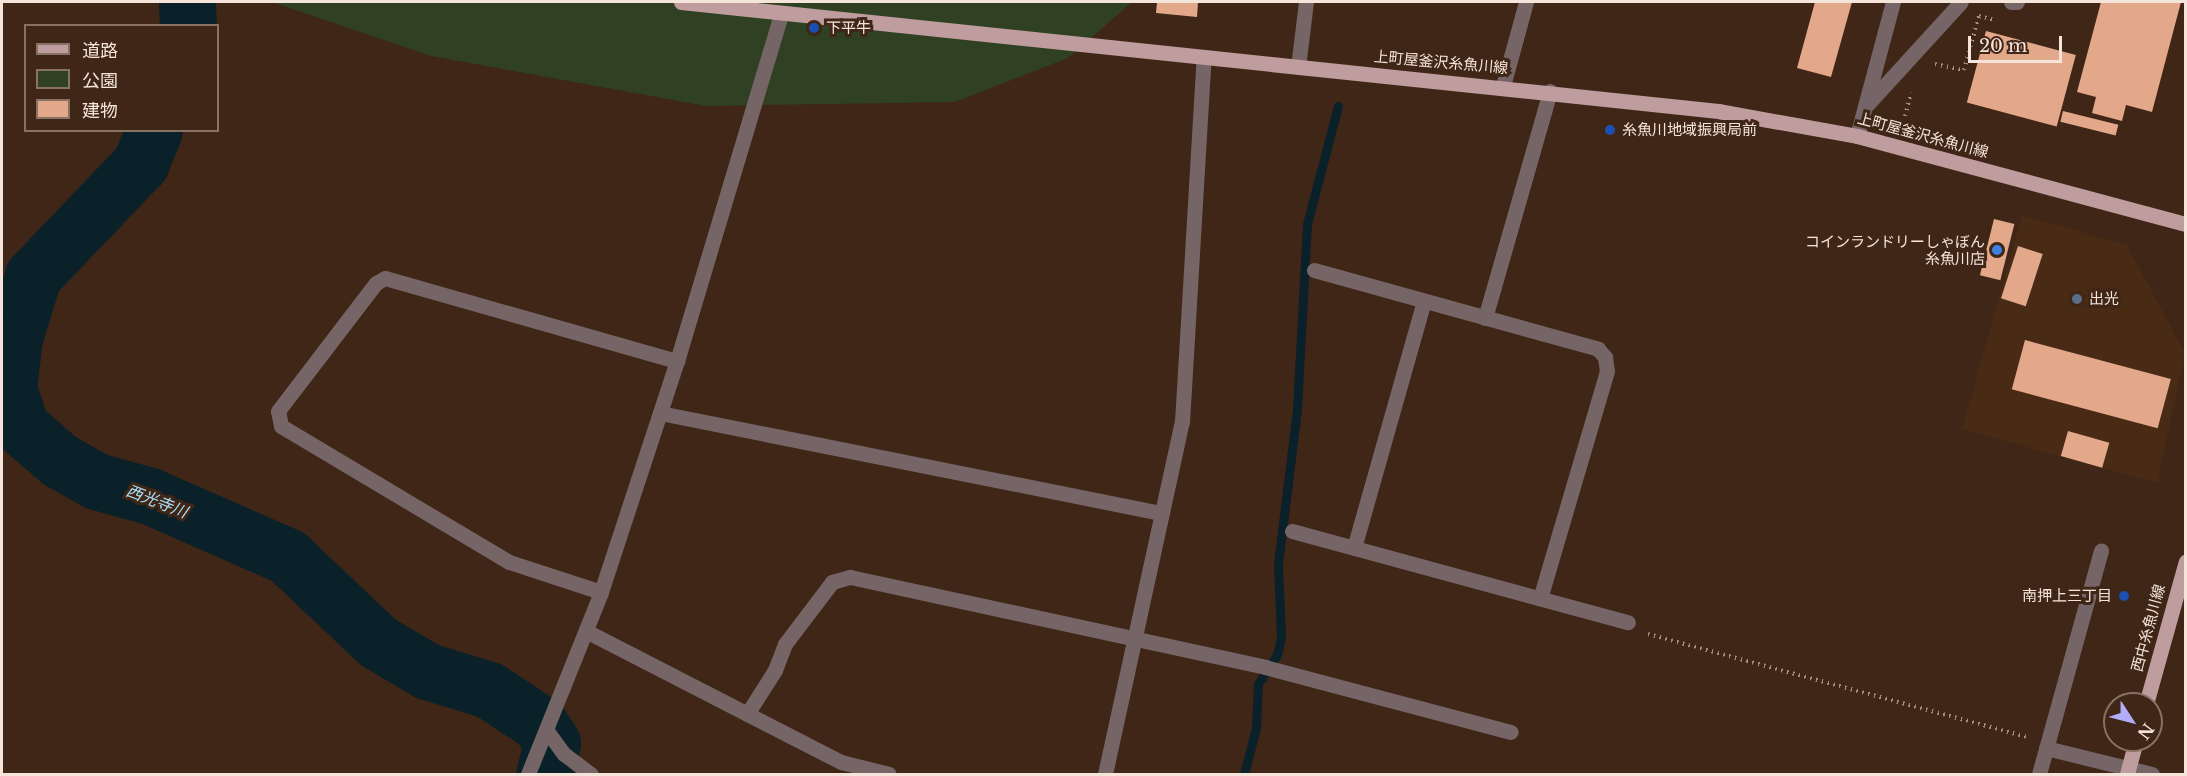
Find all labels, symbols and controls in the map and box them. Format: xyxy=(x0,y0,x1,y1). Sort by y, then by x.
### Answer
place label: 下平牛 xyxy=(826,19,871,37)
marker: 下平牛 xyxy=(807,21,821,35)
legend xyxy=(24,24,219,132)
scale bar xyxy=(1971,24,2066,62)
text: 20 m xyxy=(1979,35,2027,57)
text: 道路 xyxy=(82,40,118,62)
street label: 上町屋釜沢糸魚川線 xyxy=(1373,47,1509,77)
text: 公園 xyxy=(82,70,118,92)
text: 建物 xyxy=(82,100,118,122)
street label: 上町屋釜沢糸魚川線 xyxy=(1855,109,1991,161)
place label: 糸魚川地域振興局前 xyxy=(1622,121,1757,139)
marker: 糸魚川地域振興局前 xyxy=(1603,123,1617,137)
place label: コインランドリーしゃぼん 糸魚川店 xyxy=(1805,232,1985,267)
marker: コインランドリーしゃぼん 糸魚川店 xyxy=(1990,243,2004,257)
place label: 出光 xyxy=(2089,290,2119,308)
marker: 出光 xyxy=(2070,292,2084,306)
water label: 西光寺川 xyxy=(124,481,190,521)
street label: 西中糸魚川線 xyxy=(2128,582,2168,674)
place label: 南押上三丁目 xyxy=(2022,587,2112,605)
marker: 南押上三丁目 xyxy=(2117,589,2131,603)
north arrow xyxy=(2103,692,2163,752)
text: N xyxy=(2133,719,2158,743)

